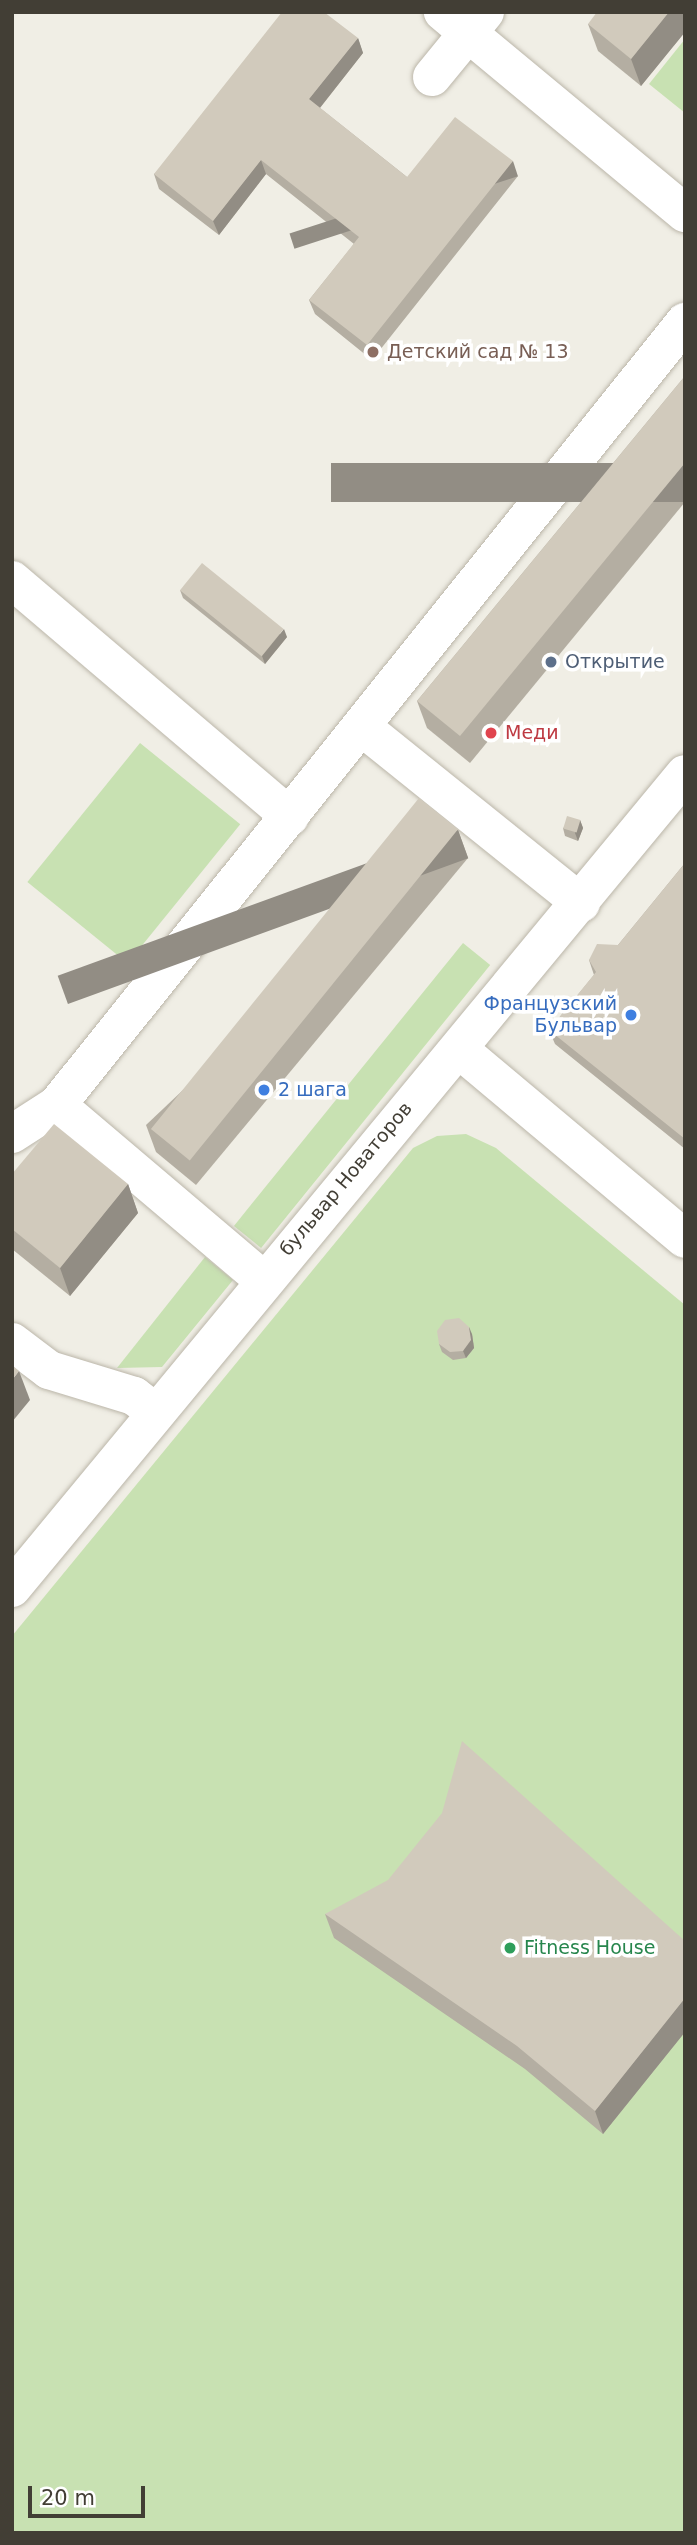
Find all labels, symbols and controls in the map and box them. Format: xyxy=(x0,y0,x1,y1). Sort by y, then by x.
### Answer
place label: Детский сад № 13 xyxy=(387,341,569,363)
marker: Детский сад № 13 xyxy=(365,344,381,360)
place label: Открытие xyxy=(565,651,665,673)
marker: Открытие xyxy=(543,654,559,670)
place label: Меди xyxy=(505,722,559,744)
marker: Меди xyxy=(483,725,499,741)
place label: Французский Бульвар xyxy=(484,993,617,1037)
marker: Французский Бульвар xyxy=(623,1007,639,1023)
place label: 2 шага xyxy=(278,1079,347,1101)
marker: 2 шага xyxy=(256,1082,272,1098)
street label: бульвар Новаторов xyxy=(275,1098,417,1260)
place label: Fitness House xyxy=(524,1937,655,1959)
marker: Fitness House xyxy=(502,1940,518,1956)
scale bar xyxy=(32,2472,149,2516)
text: 20 m xyxy=(41,2486,95,2510)

